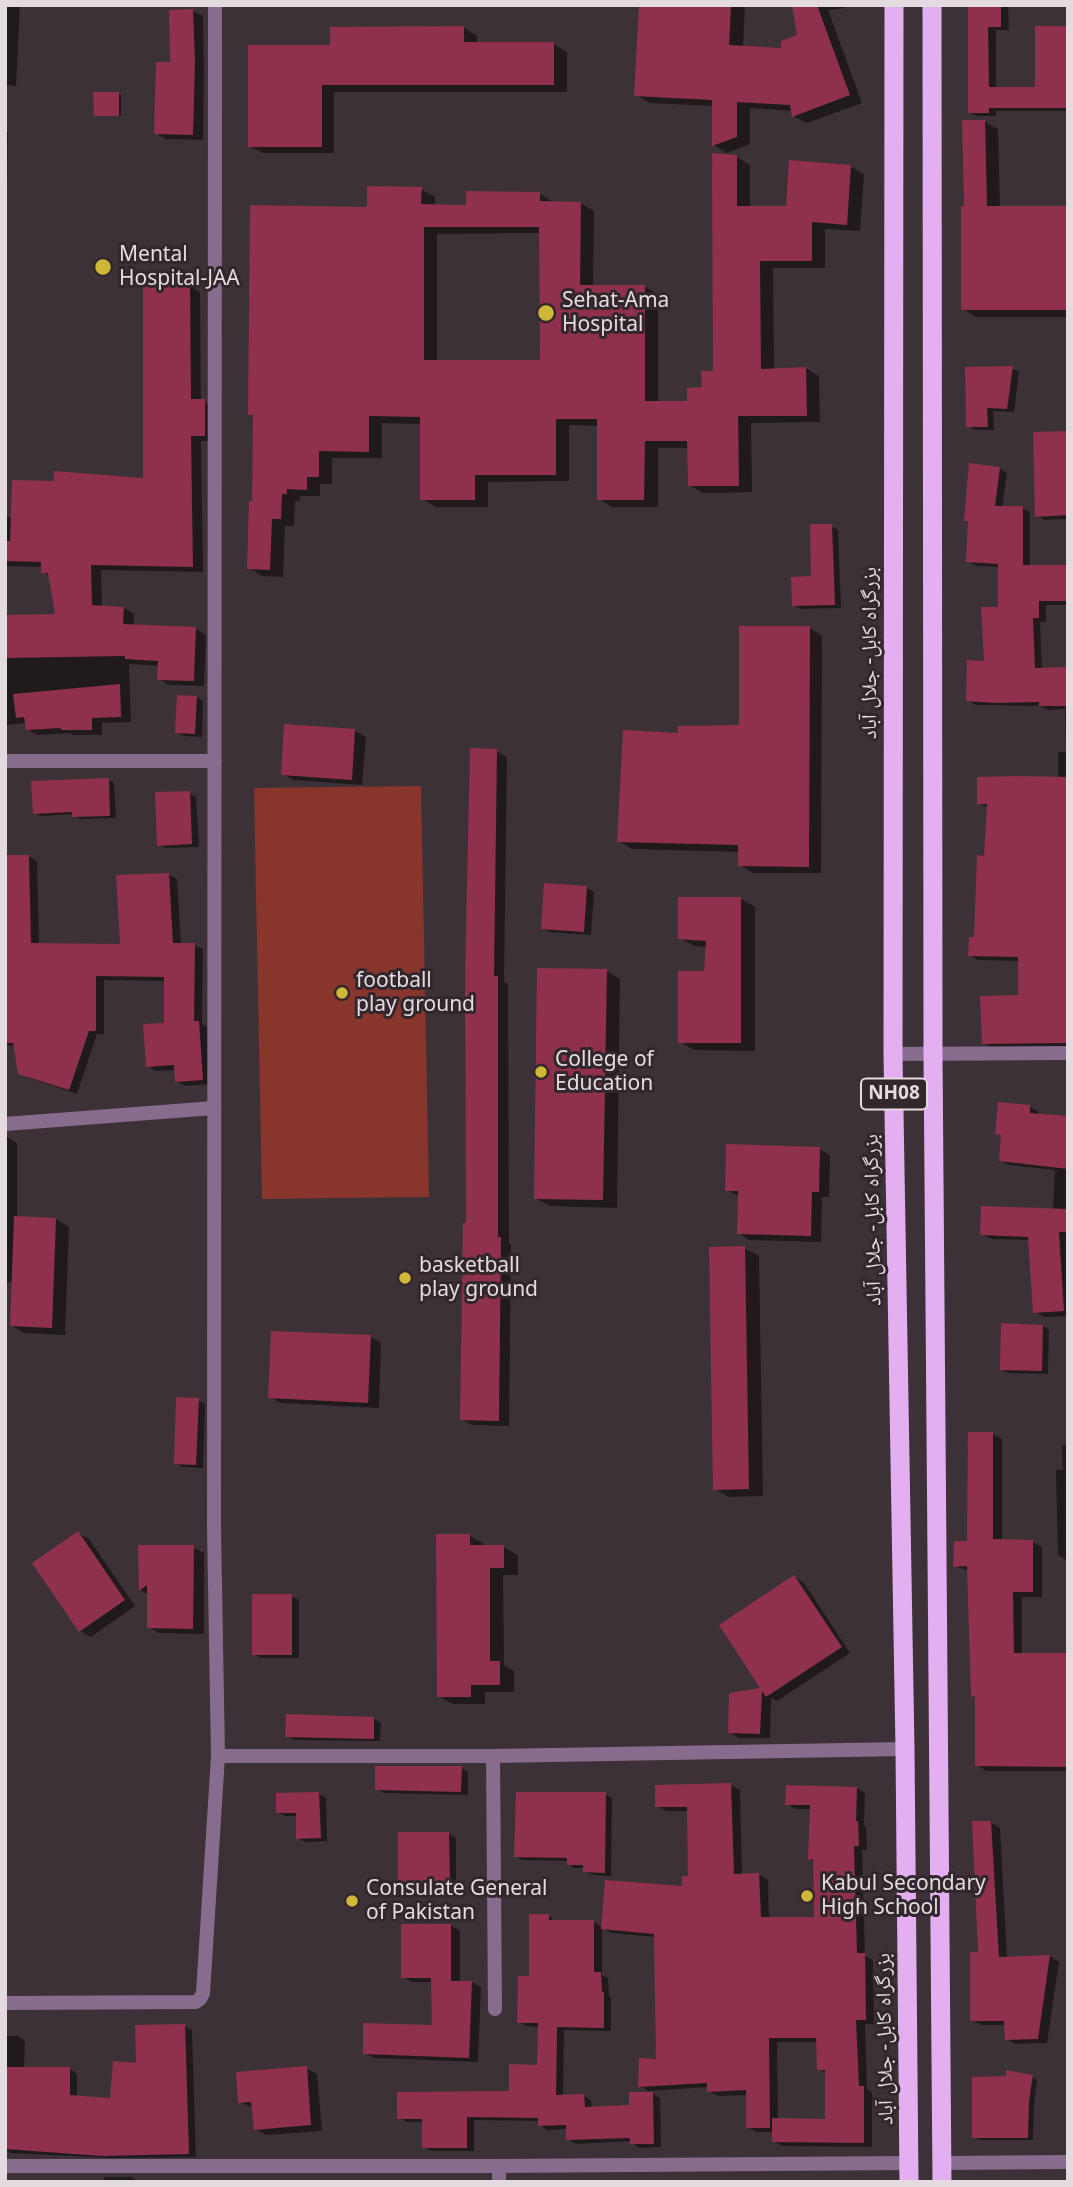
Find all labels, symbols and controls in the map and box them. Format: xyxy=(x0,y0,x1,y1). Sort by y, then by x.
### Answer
place label: Mental Hospital-JAA xyxy=(119,242,240,292)
marker: Mental Hospital-JAA xyxy=(93,257,113,277)
place label: Sehat-Ama Hospital xyxy=(562,288,669,338)
marker: Sehat-Ama Hospital xyxy=(536,303,556,323)
street label: بزرگراه کابل- جلال آباد xyxy=(857,567,883,739)
place label: football play ground xyxy=(356,968,475,1018)
marker: football play ground xyxy=(334,985,350,1001)
place label: College of Education xyxy=(555,1047,654,1097)
marker: College of Education xyxy=(533,1064,549,1080)
road number: NH08 xyxy=(861,1078,927,1110)
street label: بزرگراه کابل- جلال آباد xyxy=(859,1134,887,1306)
place label: basketball play ground xyxy=(419,1253,538,1303)
marker: basketball play ground xyxy=(397,1270,413,1286)
place label: Kabul Secondary High School xyxy=(821,1871,986,1921)
place label: Consulate General of Pakistan xyxy=(366,1876,547,1926)
marker: Kabul Secondary High School xyxy=(799,1888,815,1904)
marker: Consulate General of Pakistan xyxy=(344,1893,360,1909)
street label: بزرگراه کابل- جلال آباد xyxy=(871,1953,899,2125)

